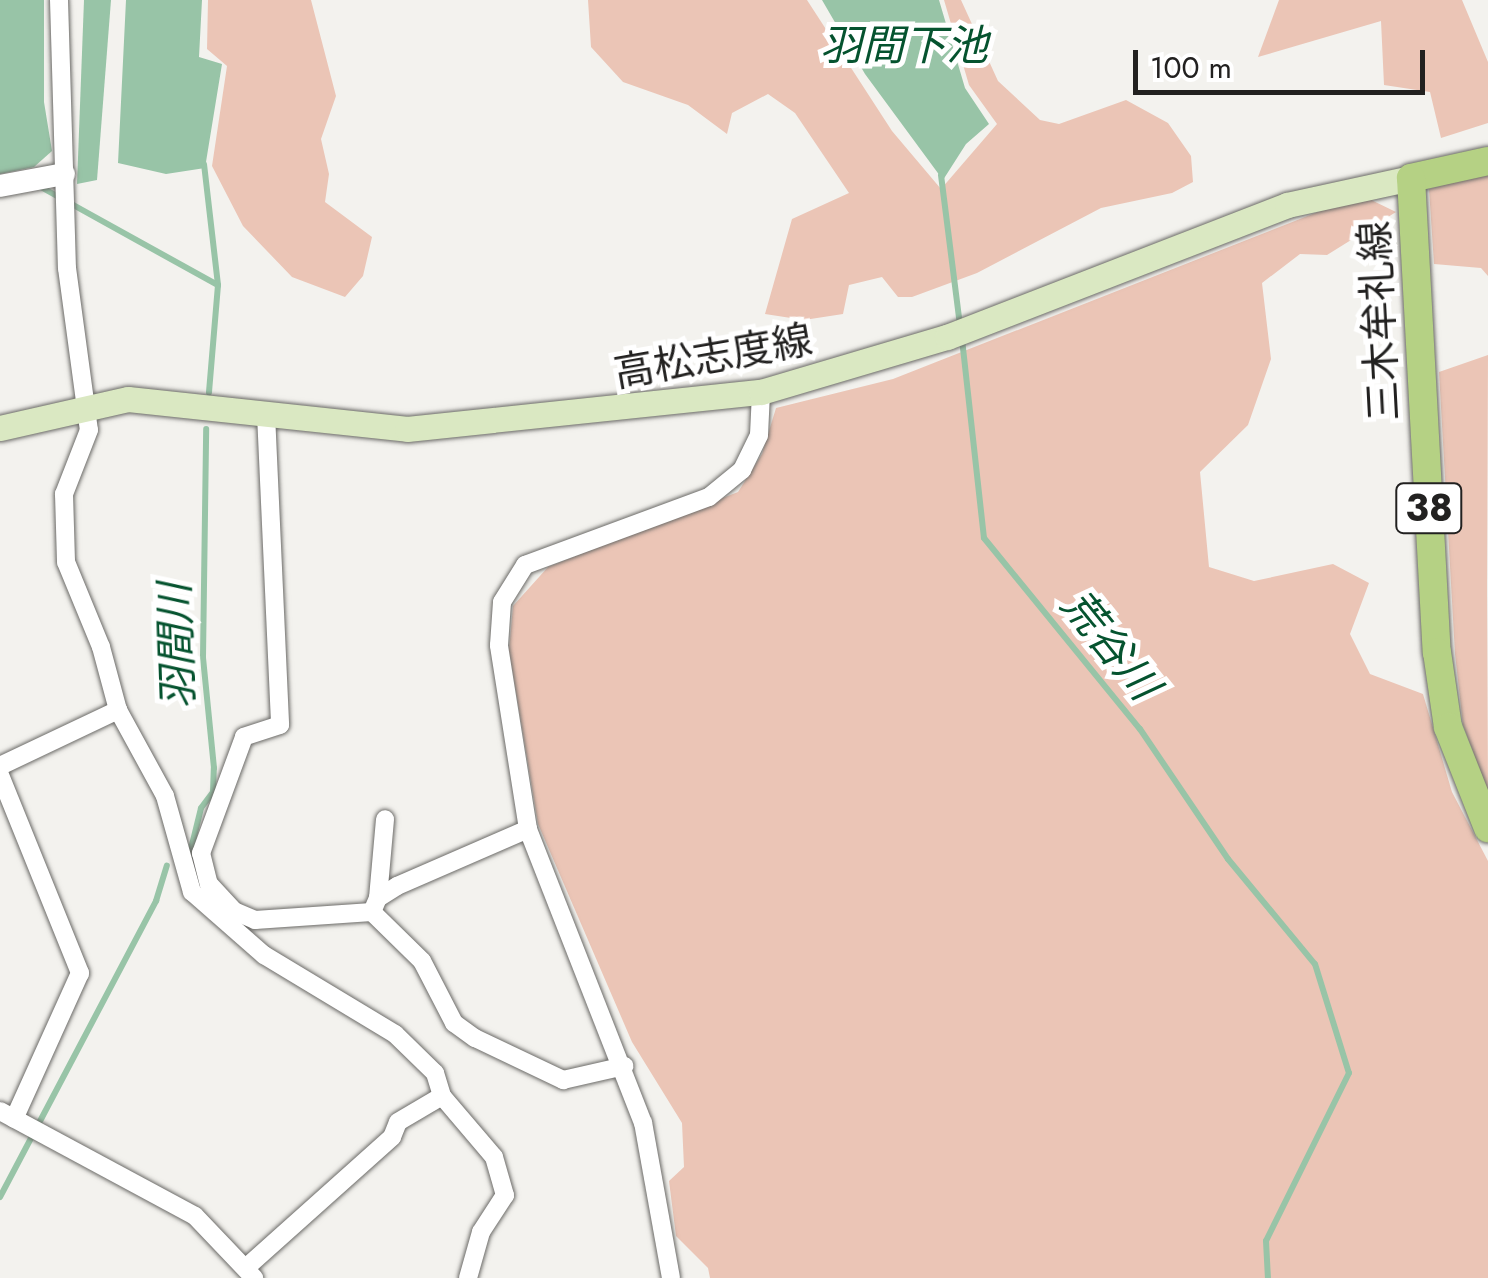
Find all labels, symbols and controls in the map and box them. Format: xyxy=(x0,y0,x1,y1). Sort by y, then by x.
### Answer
water label: 羽間下池 xyxy=(820,21,988,71)
scale bar xyxy=(1138,30,1430,92)
text: 100 m xyxy=(1150,46,1232,89)
street label: 三木牟礼線 xyxy=(1350,220,1408,422)
street label: 高松志度線 xyxy=(610,315,816,397)
road number: 38 xyxy=(1394,475,1464,541)
water label: 荒谷川 xyxy=(1051,580,1169,710)
water label: 羽間川 xyxy=(150,582,204,710)

